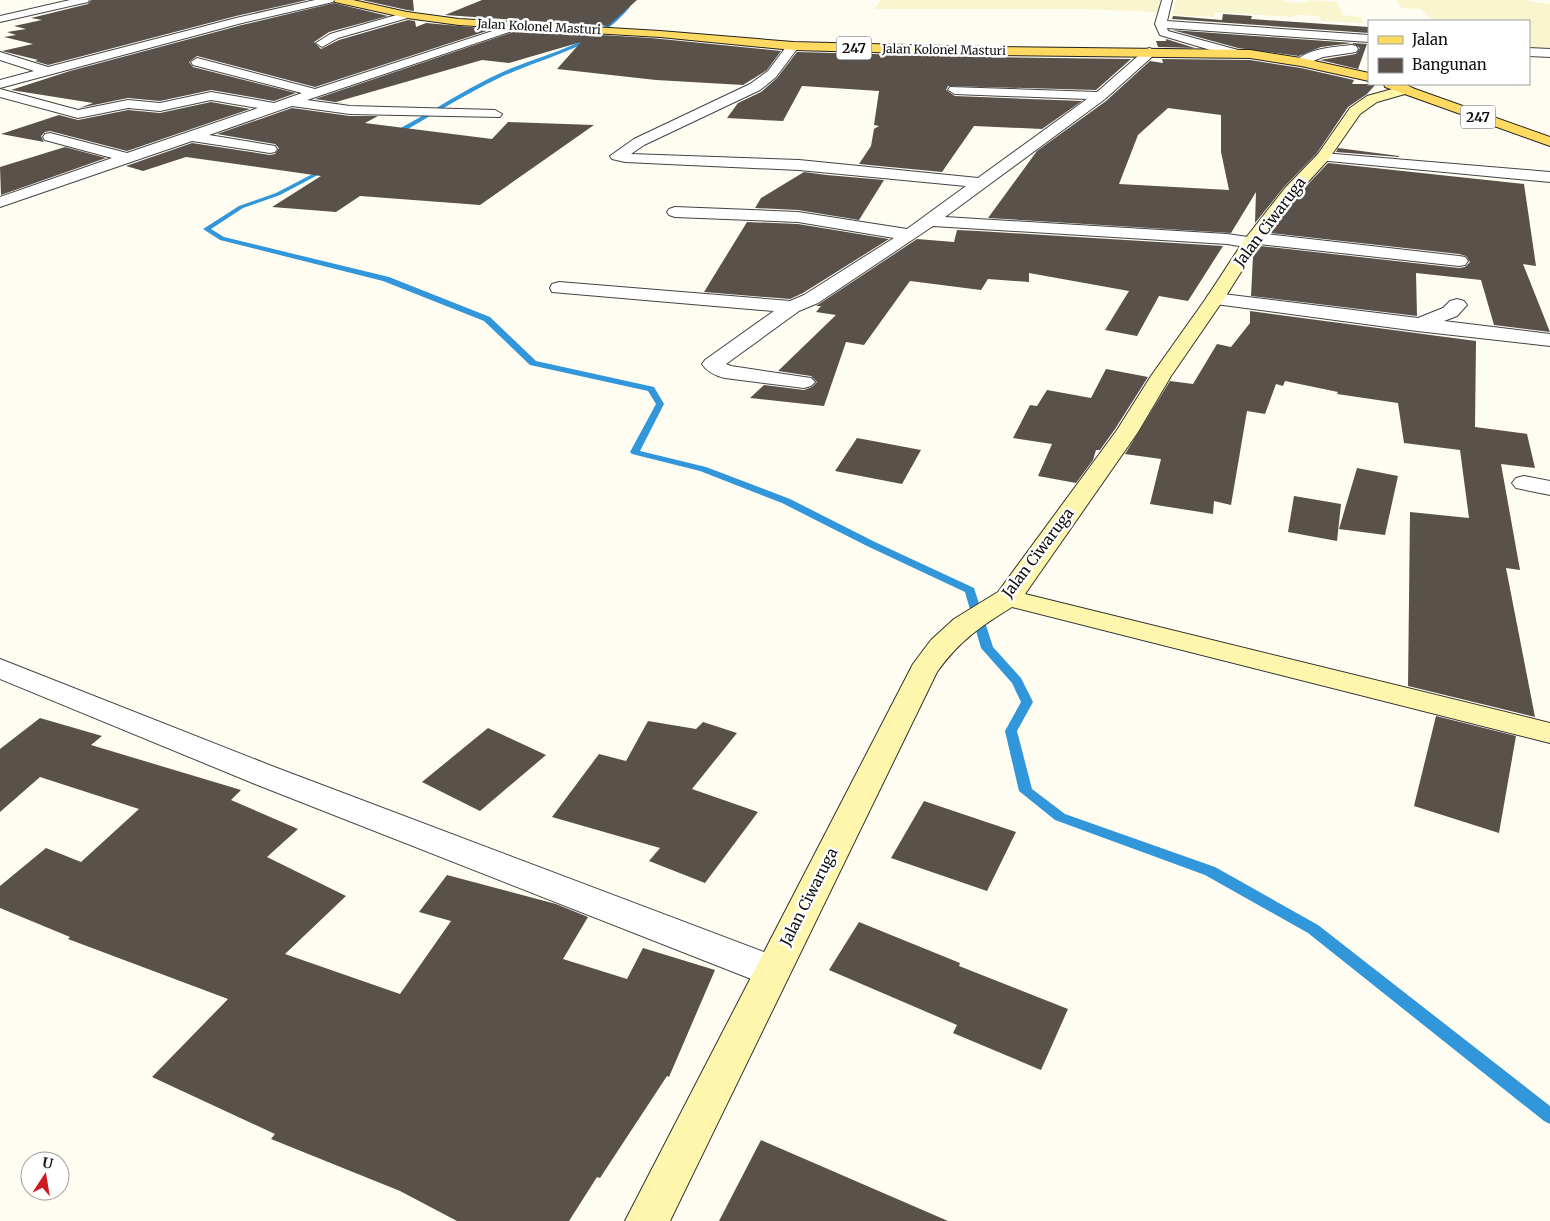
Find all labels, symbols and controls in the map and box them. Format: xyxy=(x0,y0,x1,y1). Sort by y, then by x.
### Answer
street label: Jalan Kolonel Masturi xyxy=(476,16,601,37)
legend xyxy=(1368,20,1530,85)
text: Jalan xyxy=(1411,30,1448,49)
road number: 247 xyxy=(836,36,872,59)
street label: Jalan Kolonel Masturi xyxy=(881,41,1006,58)
text: Bangunan xyxy=(1412,55,1487,74)
road number: 247 xyxy=(1460,105,1496,128)
street label: Jalan Ciwaruga xyxy=(1229,173,1310,271)
street label: Jalan Ciwaruga xyxy=(997,504,1078,602)
street label: Jalan Ciwaruga xyxy=(775,845,841,950)
north arrow xyxy=(20,1151,70,1201)
text: U xyxy=(41,1153,55,1173)

